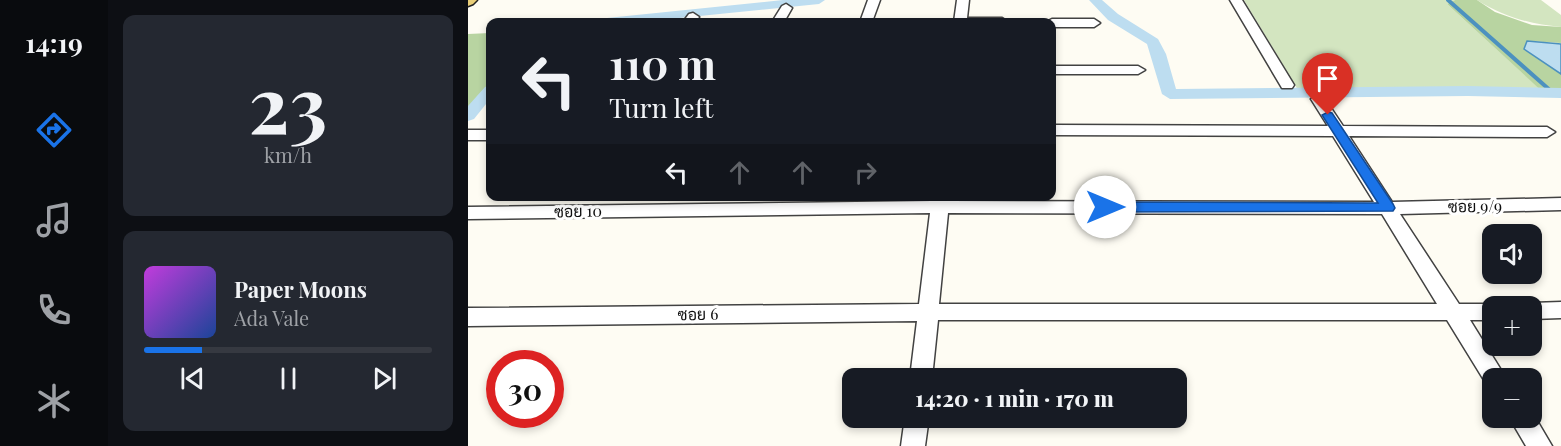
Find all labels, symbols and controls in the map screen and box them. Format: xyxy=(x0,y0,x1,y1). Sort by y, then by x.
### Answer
text: 14:19 xyxy=(25,24,83,60)
text: 110 m xyxy=(609,35,716,91)
icon: left xyxy=(510,42,588,120)
text: 23 xyxy=(249,50,327,154)
pin xyxy=(1302,53,1353,115)
icon: arrive xyxy=(1311,62,1344,95)
text: Turn left xyxy=(609,89,713,125)
icon: directions xyxy=(33,109,75,151)
text: km/h xyxy=(264,141,312,168)
icon: left xyxy=(660,156,693,189)
icon: ahead xyxy=(723,156,756,189)
icon: ahead xyxy=(786,156,819,189)
icon: right xyxy=(849,156,882,189)
position arrow xyxy=(1073,175,1137,239)
street label: ซอย 9/9 xyxy=(1448,195,1502,216)
icon: music xyxy=(33,199,75,241)
street label: ซอย 10 xyxy=(554,200,602,221)
map controls xyxy=(1482,224,1542,428)
button: sound xyxy=(1482,224,1542,284)
text: Paper Moons xyxy=(234,274,367,304)
icon: phone xyxy=(33,289,75,331)
button: + xyxy=(1482,296,1542,356)
street label: ซอย 6 xyxy=(677,303,718,324)
text: Ada Vale xyxy=(234,304,309,331)
speed limit sign: 30 xyxy=(486,350,564,428)
icon: previous xyxy=(176,362,209,395)
icon: pause xyxy=(272,362,305,395)
icon: next xyxy=(368,362,401,395)
button: − xyxy=(1482,368,1542,428)
icon: climate xyxy=(33,380,75,422)
text: 14:20 · 1 min · 170 m xyxy=(915,383,1114,413)

